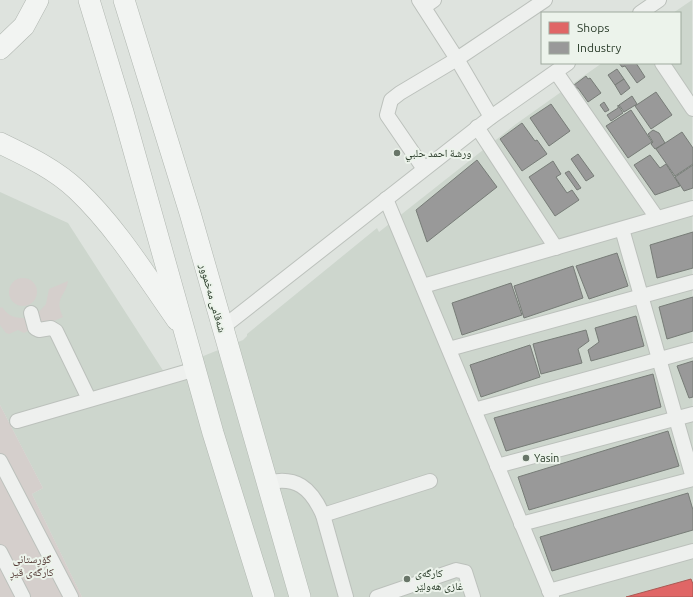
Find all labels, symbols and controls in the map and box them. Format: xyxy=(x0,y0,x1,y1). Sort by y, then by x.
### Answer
legend xyxy=(541,12,681,64)
text: Shops xyxy=(577,21,609,34)
text: Industry xyxy=(577,41,622,54)
place label: ورشة احمد حلبي xyxy=(405,147,471,162)
marker: ورشة احمد حلبي xyxy=(392,148,402,158)
street label: شەقامی مەخموور xyxy=(196,261,229,334)
place label: Yasin xyxy=(534,452,559,464)
marker: Yasin xyxy=(521,453,531,463)
park label: گۆڕستانی کارگەی قیڕ xyxy=(9,553,54,581)
place label: کارگەی غازی هەولێر xyxy=(414,567,464,593)
marker: کارگەی غازی هەولێر xyxy=(402,574,412,584)

